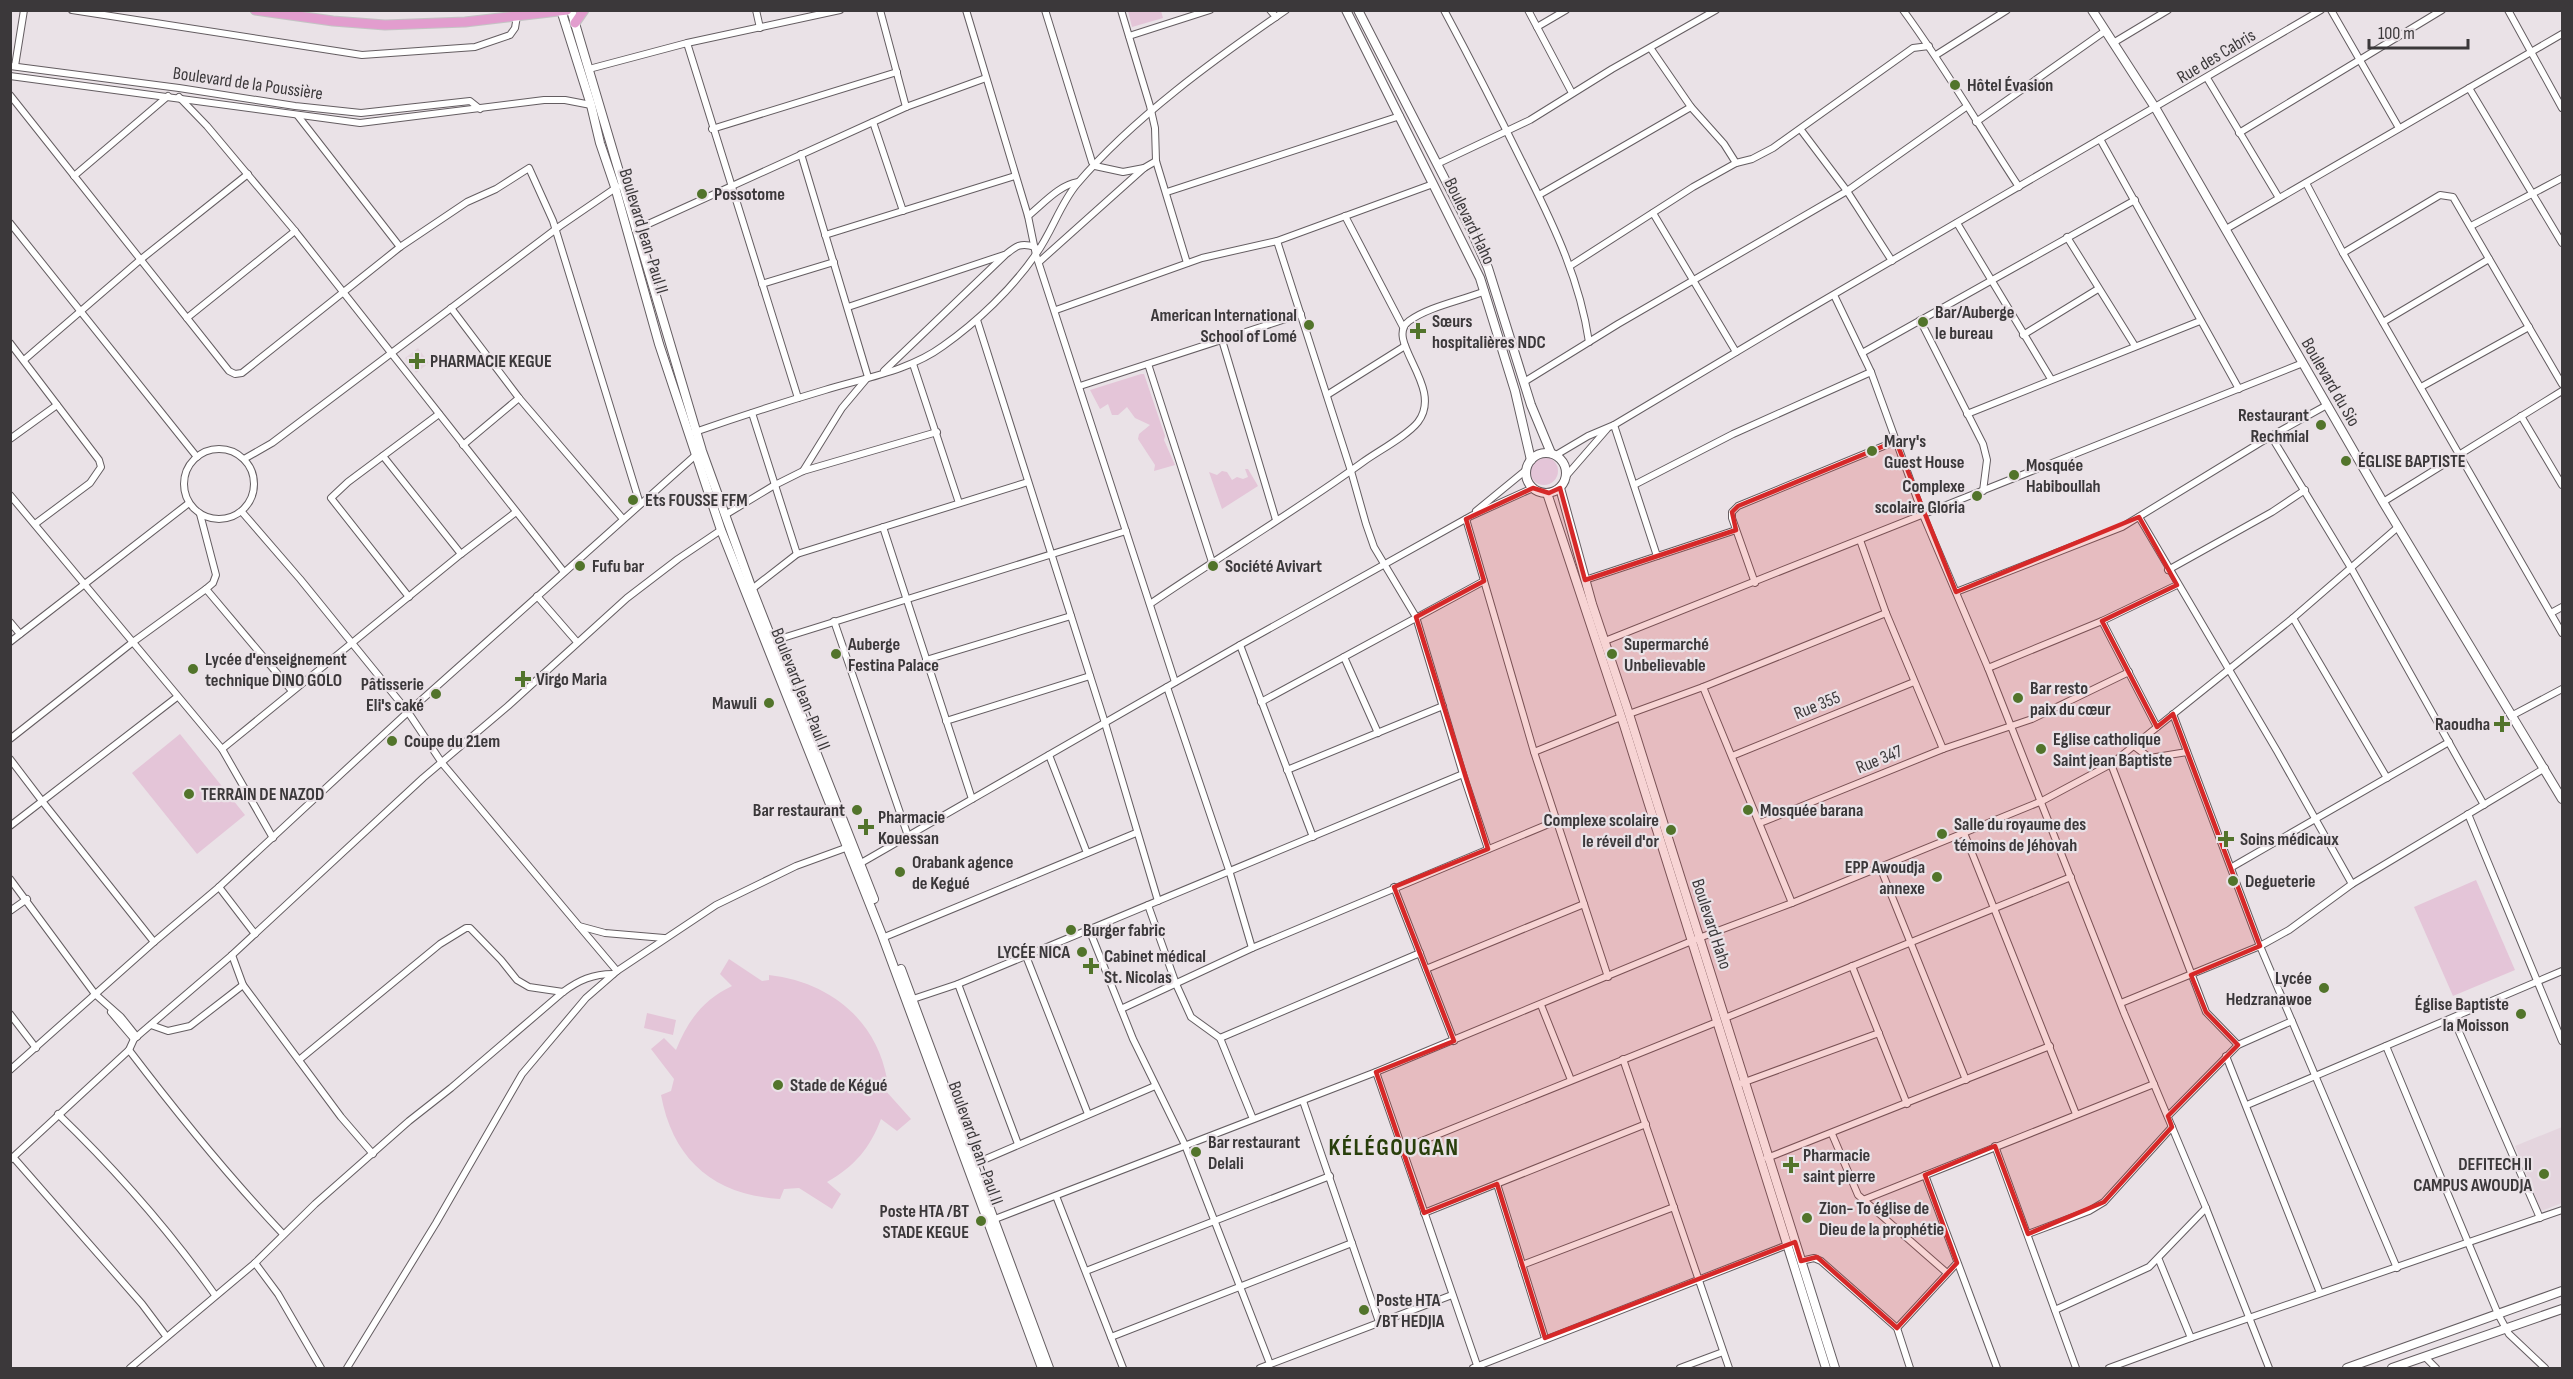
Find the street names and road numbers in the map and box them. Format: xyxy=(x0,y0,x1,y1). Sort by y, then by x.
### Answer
street label: Rue des Cabris xyxy=(2173,25,2259,88)
street label: Boulevard de la Poussière xyxy=(172,63,324,104)
street label: Boulevard Jean-Paul II xyxy=(615,166,673,296)
street label: Boulevard Haho xyxy=(1440,175,1500,268)
street label: Boulevard du Sio xyxy=(2297,334,2364,430)
street label: Boulevard Jean-Paul II xyxy=(766,625,835,753)
street label: Rue 355 xyxy=(1791,687,1843,724)
street label: Rue 347 xyxy=(1853,740,1906,778)
street label: Boulevard Haho xyxy=(1687,876,1736,972)
street label: Boulevard Jean-Paul II xyxy=(943,1079,1008,1208)

